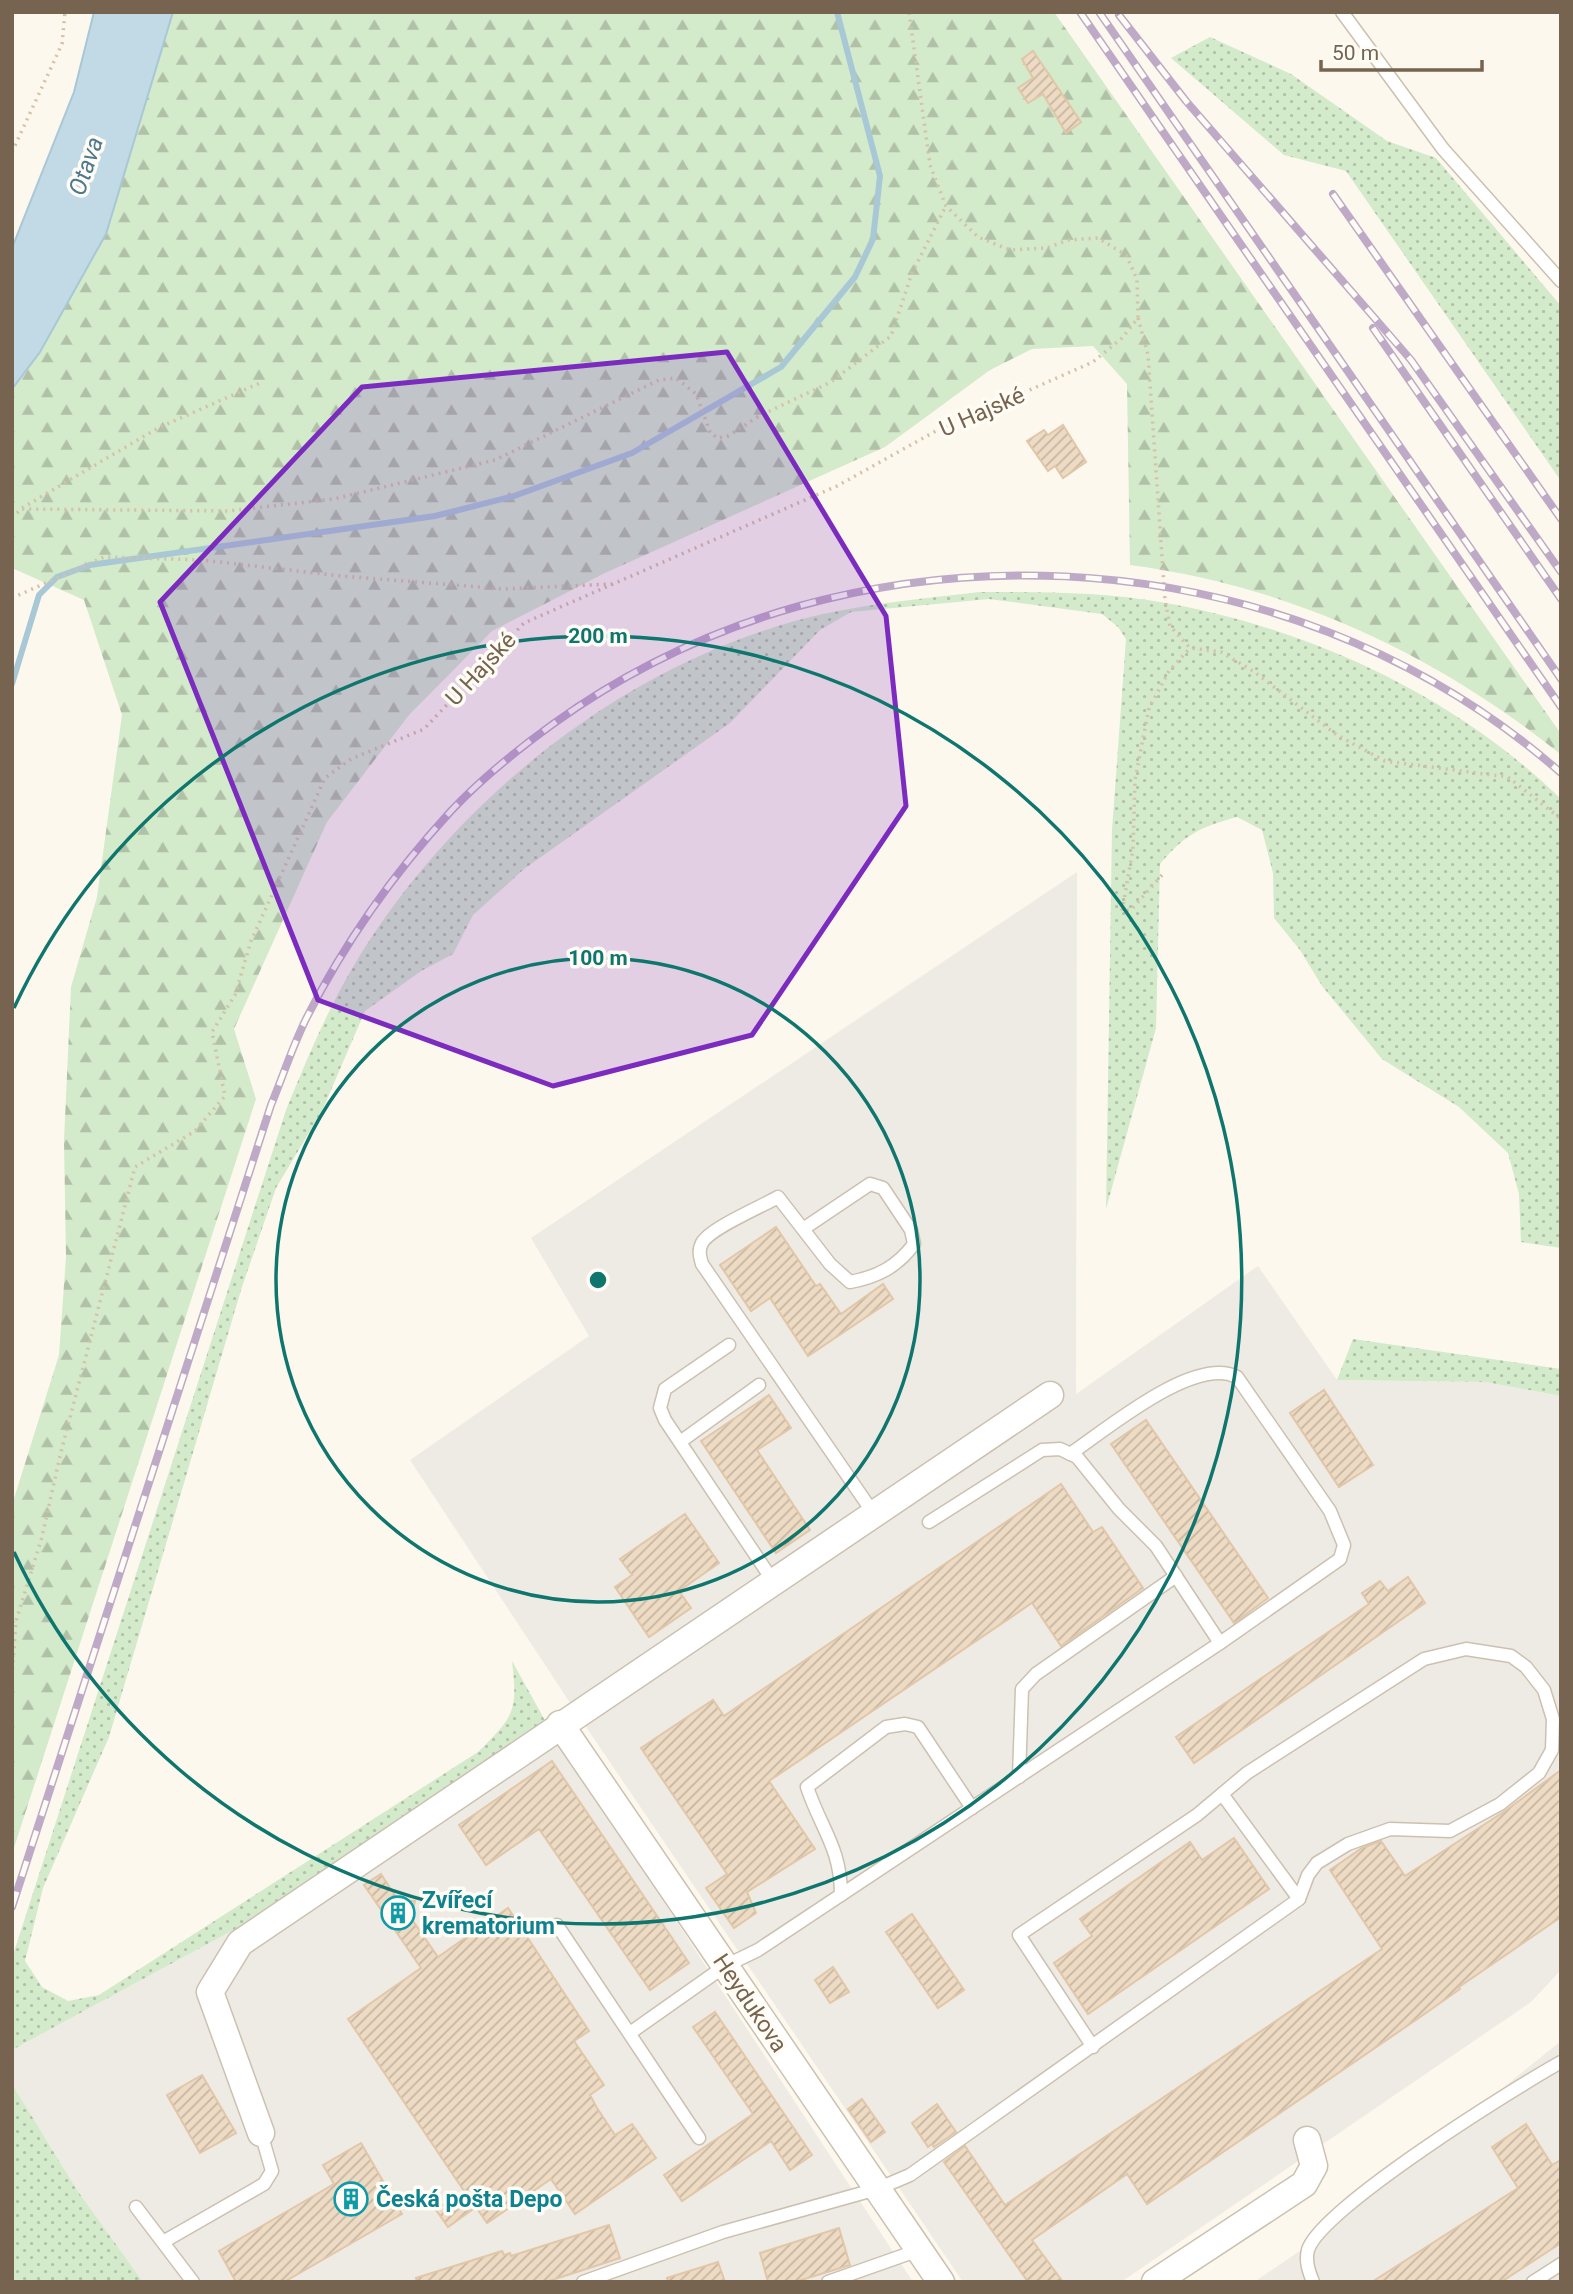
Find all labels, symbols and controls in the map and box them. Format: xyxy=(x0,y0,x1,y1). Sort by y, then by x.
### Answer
scale bar xyxy=(1321,28,1482,72)
text: 50 m xyxy=(1332,41,1379,65)
water label: Otava xyxy=(63,133,109,199)
street label: U Hajské xyxy=(935,381,1029,443)
text: 200 m xyxy=(568,624,628,648)
street label: U Hajské xyxy=(440,627,522,711)
text: 100 m xyxy=(568,946,628,970)
centre of rings xyxy=(586,1268,610,1292)
place label: Zvířecí krematorium xyxy=(422,1887,555,1940)
building icon: Zvířecí krematorium xyxy=(379,1894,417,1932)
street label: Heydukova xyxy=(707,1949,793,2057)
building icon: Česká pošta Depo xyxy=(332,2180,370,2218)
place label: Česká pošta Depo xyxy=(376,2185,562,2213)

